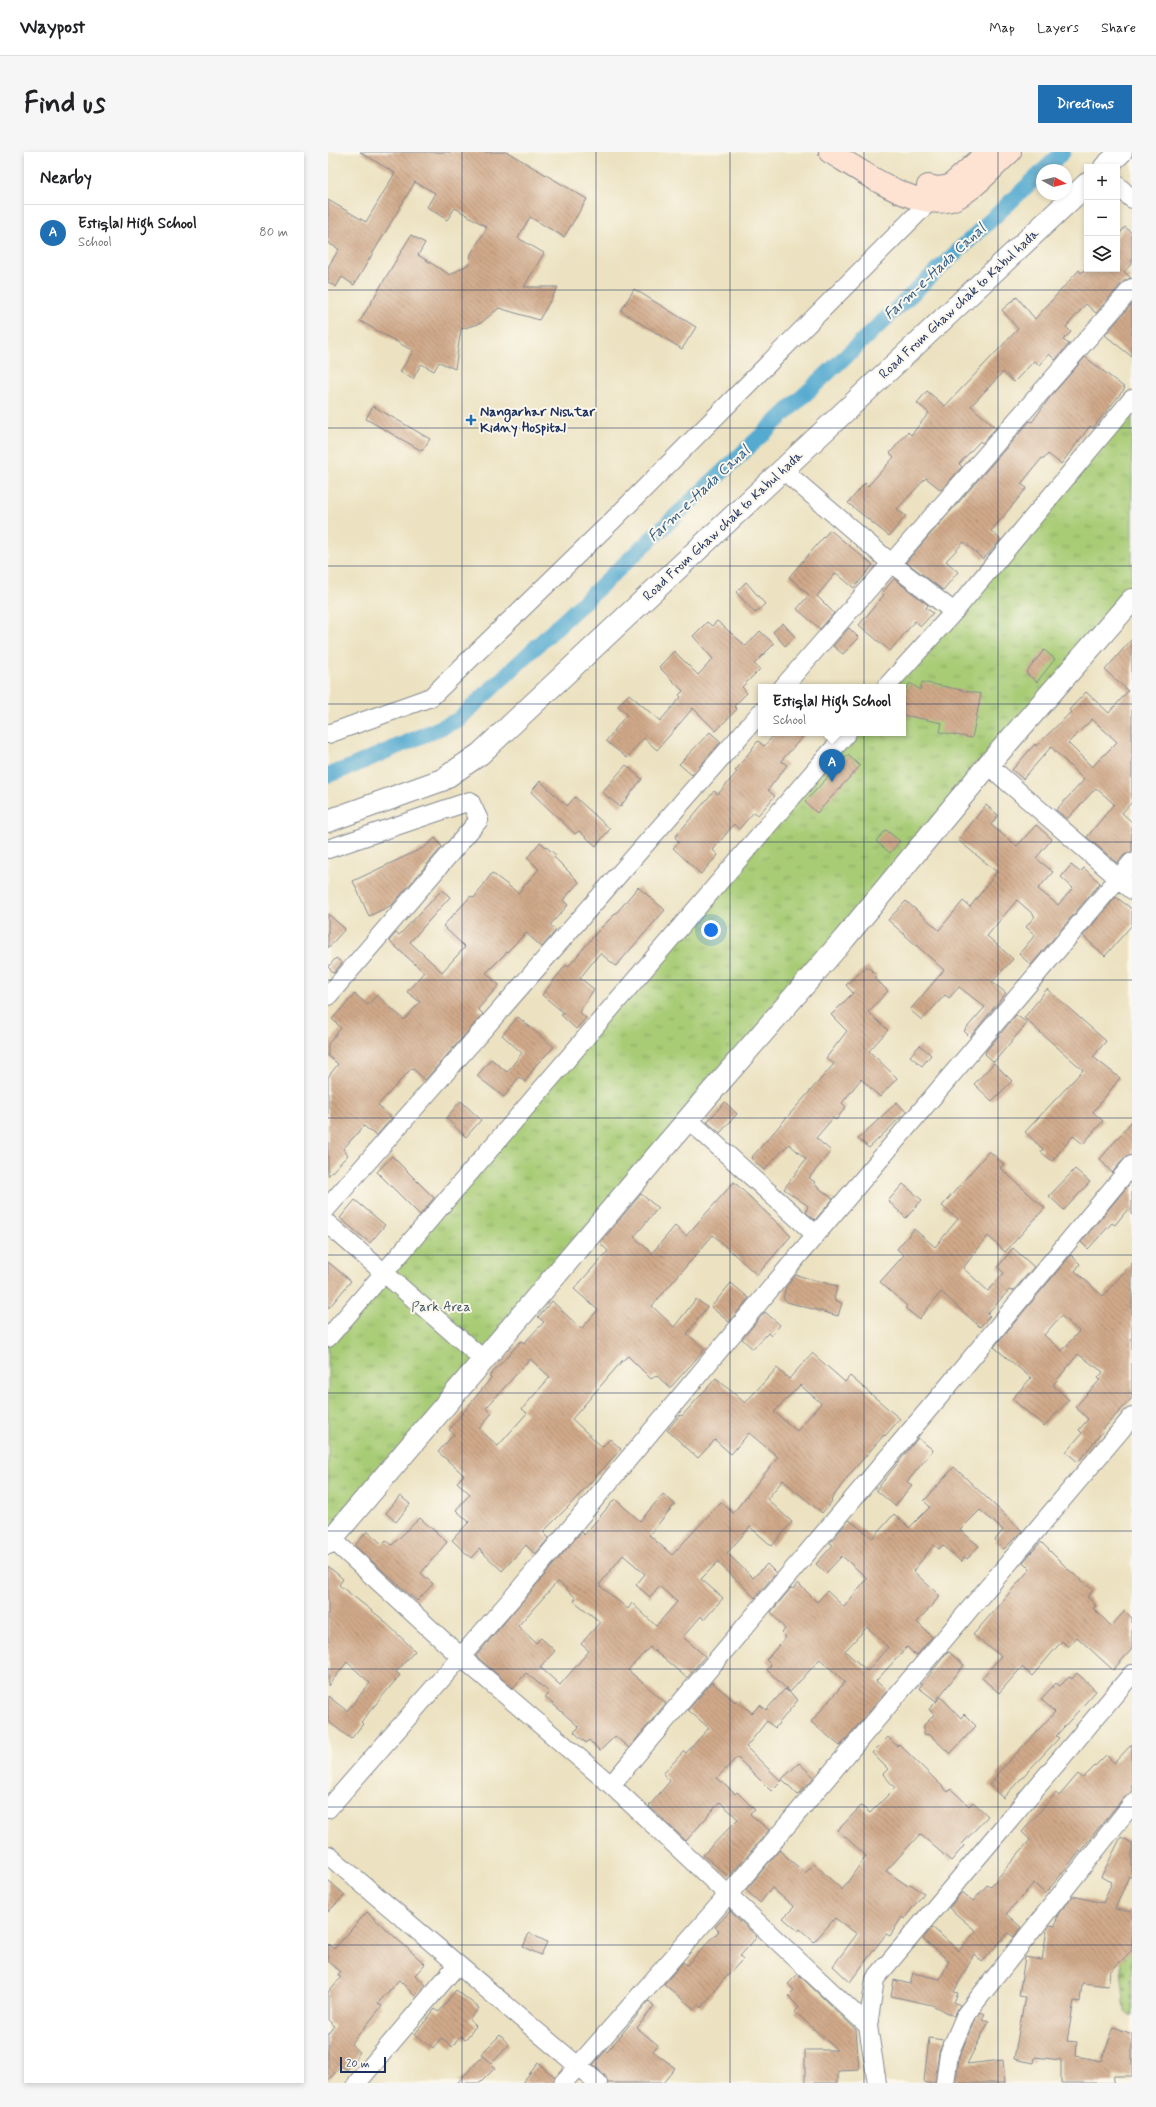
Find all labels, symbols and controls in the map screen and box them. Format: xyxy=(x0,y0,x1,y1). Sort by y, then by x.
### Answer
text: Waypost xyxy=(20,15,85,40)
text: Map xyxy=(989,19,1015,37)
text: Layers xyxy=(1037,19,1079,37)
text: Share xyxy=(1101,19,1136,37)
button: Directions xyxy=(1038,85,1132,123)
text: Find us xyxy=(24,86,105,123)
north arrow xyxy=(1036,164,1072,200)
map controls xyxy=(1084,164,1120,272)
button: + xyxy=(1084,164,1120,200)
text: Nearby xyxy=(40,167,92,189)
button: − xyxy=(1084,200,1120,236)
text: Estiqlal High School xyxy=(78,214,197,234)
water label: Farm-e-Hada Canal xyxy=(880,219,991,324)
text: A xyxy=(49,224,57,241)
text: 80 m xyxy=(259,224,288,241)
street label: Road From Ghaw chak to Kabul hada xyxy=(875,225,1043,383)
text: School xyxy=(78,234,112,251)
button: layers xyxy=(1084,236,1120,272)
place label: Nangarhar Nishtar Kidny Hospital xyxy=(480,403,596,437)
marker: Nangarhar Nishtar Kidny Hospital xyxy=(465,414,477,426)
water label: Farm-e-Hada Canal xyxy=(644,441,755,546)
street label: Road From Ghaw chak to Kabul hada xyxy=(639,447,807,605)
popup xyxy=(758,684,906,736)
text: Estiqlal High School xyxy=(773,692,891,712)
text: School xyxy=(773,712,806,729)
pin: A xyxy=(819,749,845,782)
your location xyxy=(701,920,721,940)
park label: Park Area xyxy=(411,1298,471,1316)
scale bar xyxy=(340,2055,386,2074)
text: 20 m xyxy=(346,2057,369,2071)

